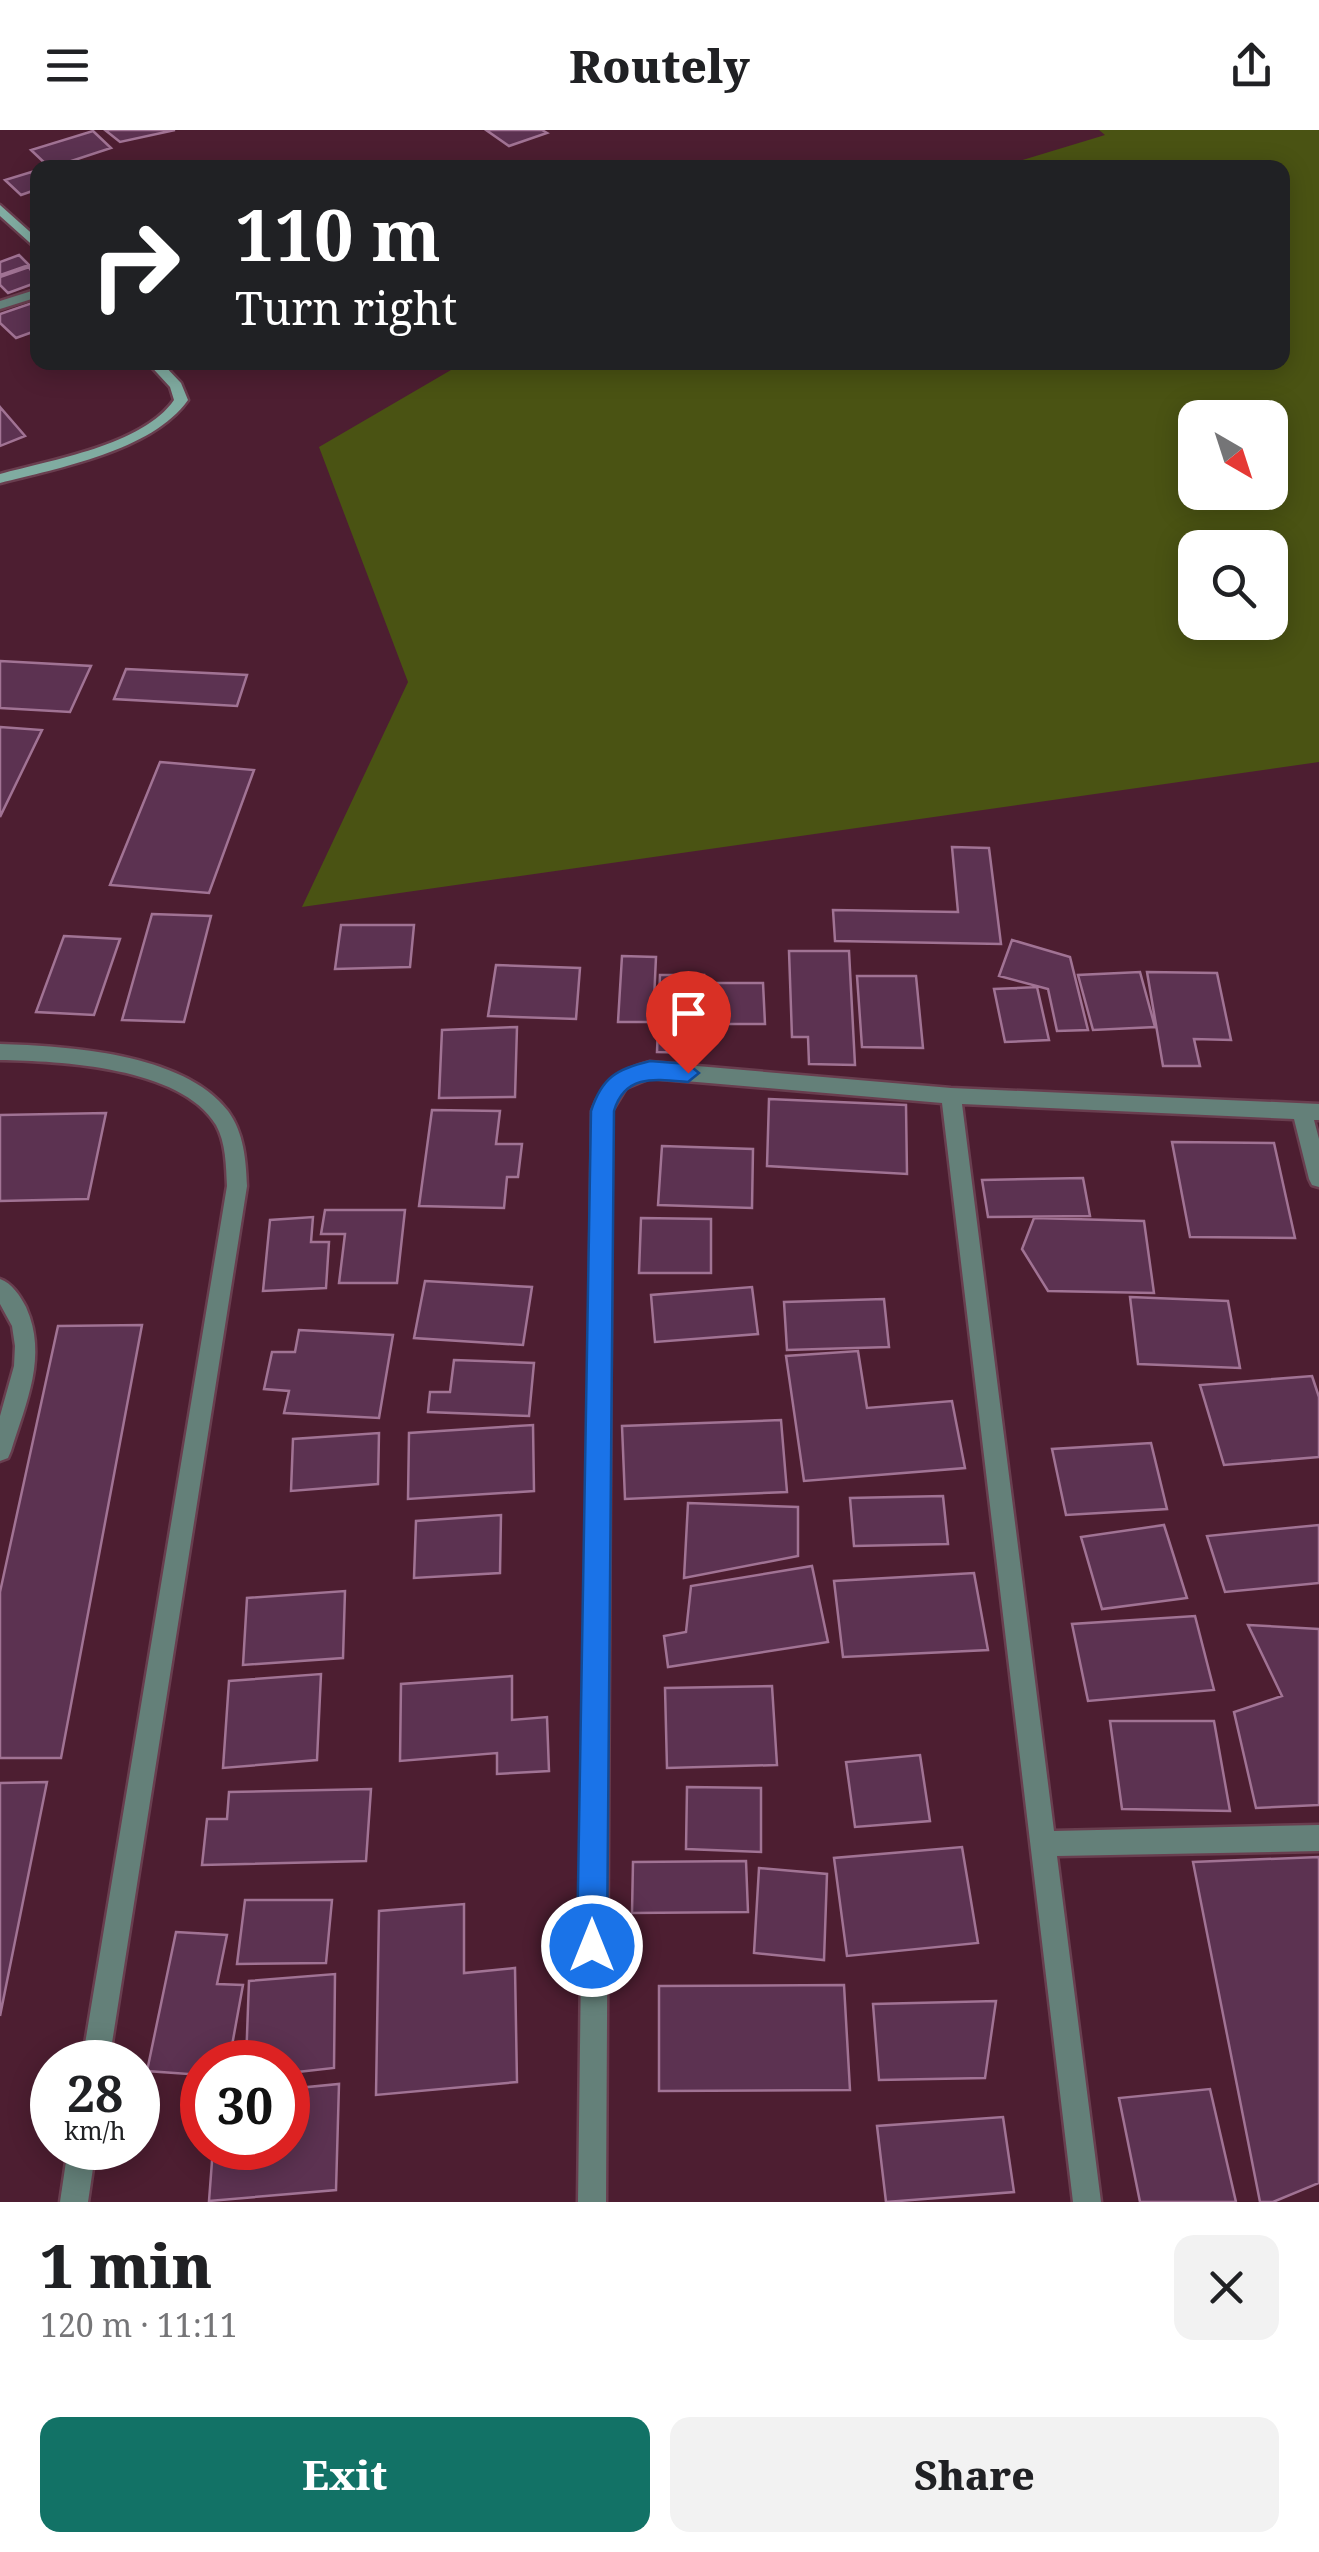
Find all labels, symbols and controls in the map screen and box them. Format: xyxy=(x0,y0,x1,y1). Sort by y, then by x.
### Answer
text: Routely xyxy=(569,35,750,96)
icon: menu xyxy=(40,38,95,93)
icon: share xyxy=(1224,38,1279,93)
text: 110 m xyxy=(235,186,441,282)
icon: right xyxy=(70,200,200,330)
text: Turn right xyxy=(235,277,457,338)
north arrow xyxy=(1178,400,1288,510)
map controls xyxy=(1178,400,1288,640)
button: search xyxy=(1178,530,1288,640)
pin xyxy=(646,971,731,1074)
icon: arrive xyxy=(661,986,716,1041)
position arrow xyxy=(540,1894,644,1998)
speed limit sign: 30 xyxy=(180,2040,310,2170)
text: 28 xyxy=(67,2059,123,2127)
text: km/h xyxy=(64,2113,126,2147)
text: 1 min xyxy=(40,2224,212,2306)
button: close xyxy=(1174,2235,1279,2340)
text: 120 m · 11:11 xyxy=(40,2303,238,2346)
button: Exit xyxy=(40,2417,650,2532)
button: Share xyxy=(670,2417,1279,2532)

